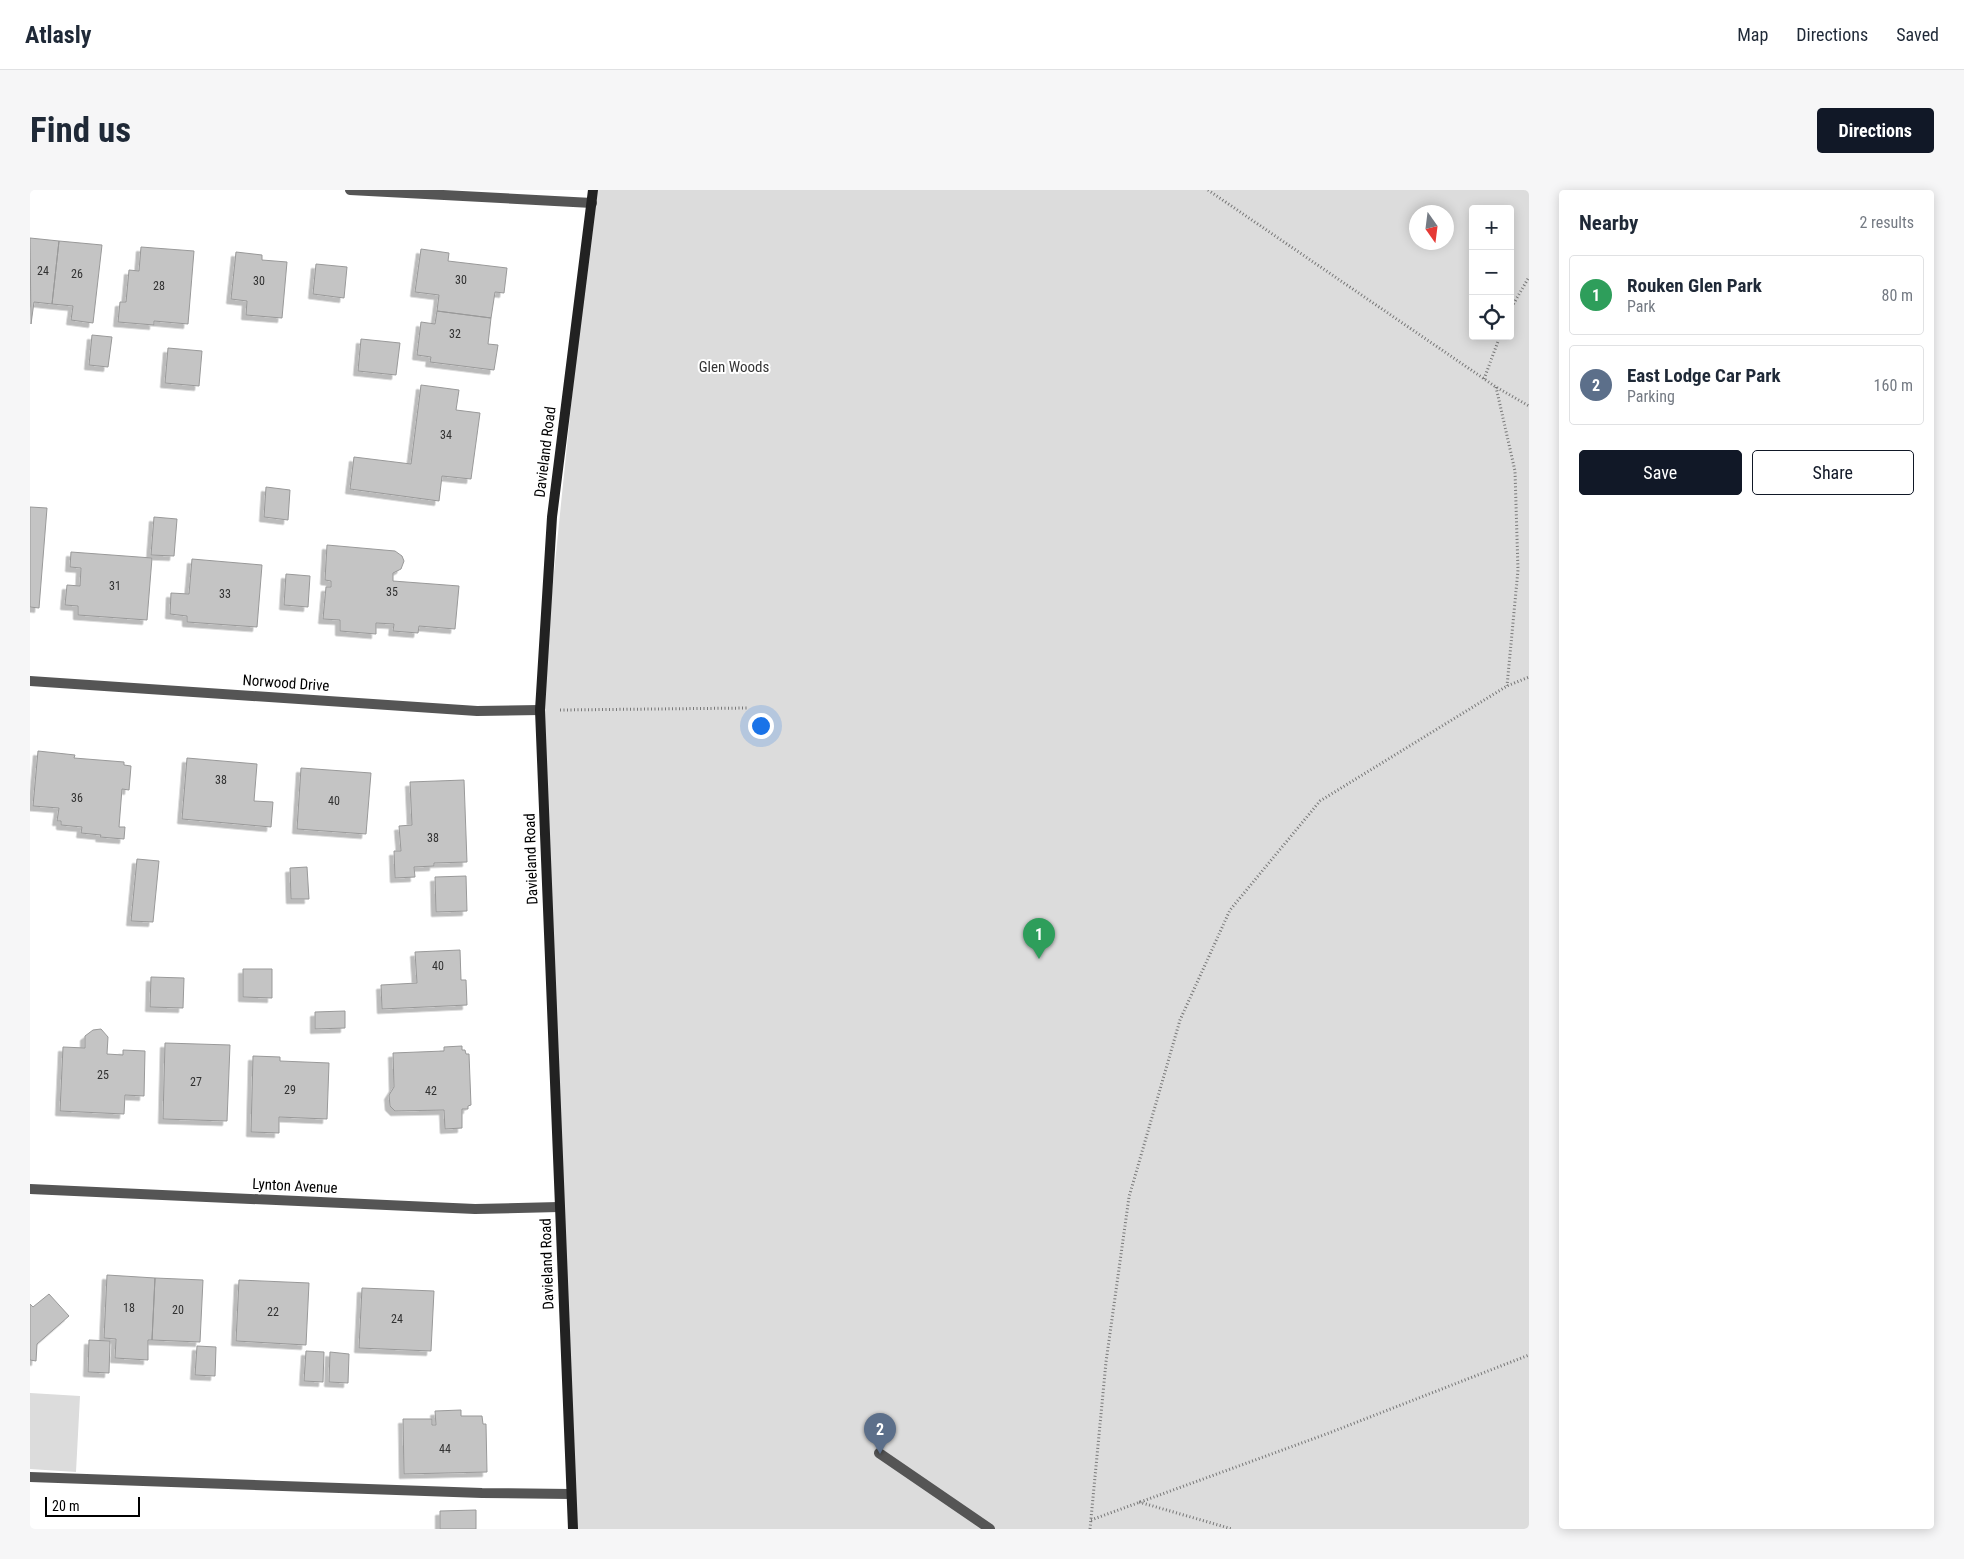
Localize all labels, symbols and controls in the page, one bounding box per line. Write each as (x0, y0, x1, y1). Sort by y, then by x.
text: Atlasly (25, 21, 91, 49)
text: Map (1737, 24, 1768, 45)
text: Directions (1796, 24, 1868, 45)
text: Saved (1896, 24, 1939, 45)
button: Directions (1817, 108, 1934, 153)
text: Find us (30, 110, 131, 151)
north arrow (1409, 205, 1454, 250)
map controls (1469, 205, 1514, 340)
button: + (1469, 205, 1514, 250)
text: Nearby (1579, 211, 1638, 235)
text: 2 results (1859, 213, 1914, 232)
button: − (1469, 250, 1514, 295)
house number: 24 (37, 264, 49, 278)
house number: 26 (71, 267, 83, 281)
house number: 30 (455, 273, 467, 287)
house number: 30 (253, 274, 265, 288)
text: Rouken Glen Park (1627, 274, 1762, 297)
house number: 28 (153, 279, 165, 293)
text: 1 (1592, 286, 1600, 305)
text: 80 m (1881, 286, 1913, 305)
button: locate (1469, 295, 1514, 340)
text: Park (1627, 297, 1656, 316)
house number: 32 (449, 327, 461, 341)
park label: Glen Woods (699, 358, 769, 376)
text: East Lodge Car Park (1627, 364, 1781, 387)
text: 2 (1592, 376, 1600, 395)
text: 160 m (1874, 376, 1913, 395)
text: Parking (1627, 387, 1675, 406)
street label: Davieland Road (530, 406, 560, 498)
house number: 34 (440, 428, 452, 442)
button: Save (1579, 450, 1742, 495)
button: Share (1752, 450, 1914, 495)
house number: 31 (109, 579, 121, 593)
house number: 35 (386, 585, 398, 599)
house number: 33 (219, 587, 231, 601)
street label: Norwood Drive (242, 671, 330, 695)
your location (748, 713, 774, 739)
house number: 38 (215, 773, 227, 787)
house number: 36 (71, 791, 83, 805)
house number: 40 (328, 794, 340, 808)
street label: Davieland Road (520, 813, 542, 905)
house number: 38 (427, 831, 439, 845)
pin: 1 (1023, 918, 1055, 959)
house number: 40 (432, 959, 444, 973)
house number: 25 (97, 1068, 109, 1082)
house number: 27 (190, 1075, 202, 1089)
house number: 29 (284, 1083, 296, 1097)
house number: 42 (425, 1084, 437, 1098)
street label: Lynton Avenue (252, 1175, 338, 1197)
street label: Davieland Road (536, 1218, 558, 1310)
house number: 18 (123, 1301, 135, 1315)
house number: 20 (172, 1303, 184, 1317)
house number: 22 (267, 1305, 279, 1319)
house number: 24 (391, 1312, 403, 1326)
pin: 2 (864, 1413, 896, 1454)
house number: 44 (439, 1442, 451, 1456)
scale bar (45, 1494, 140, 1517)
text: 20 m (52, 1498, 80, 1514)

